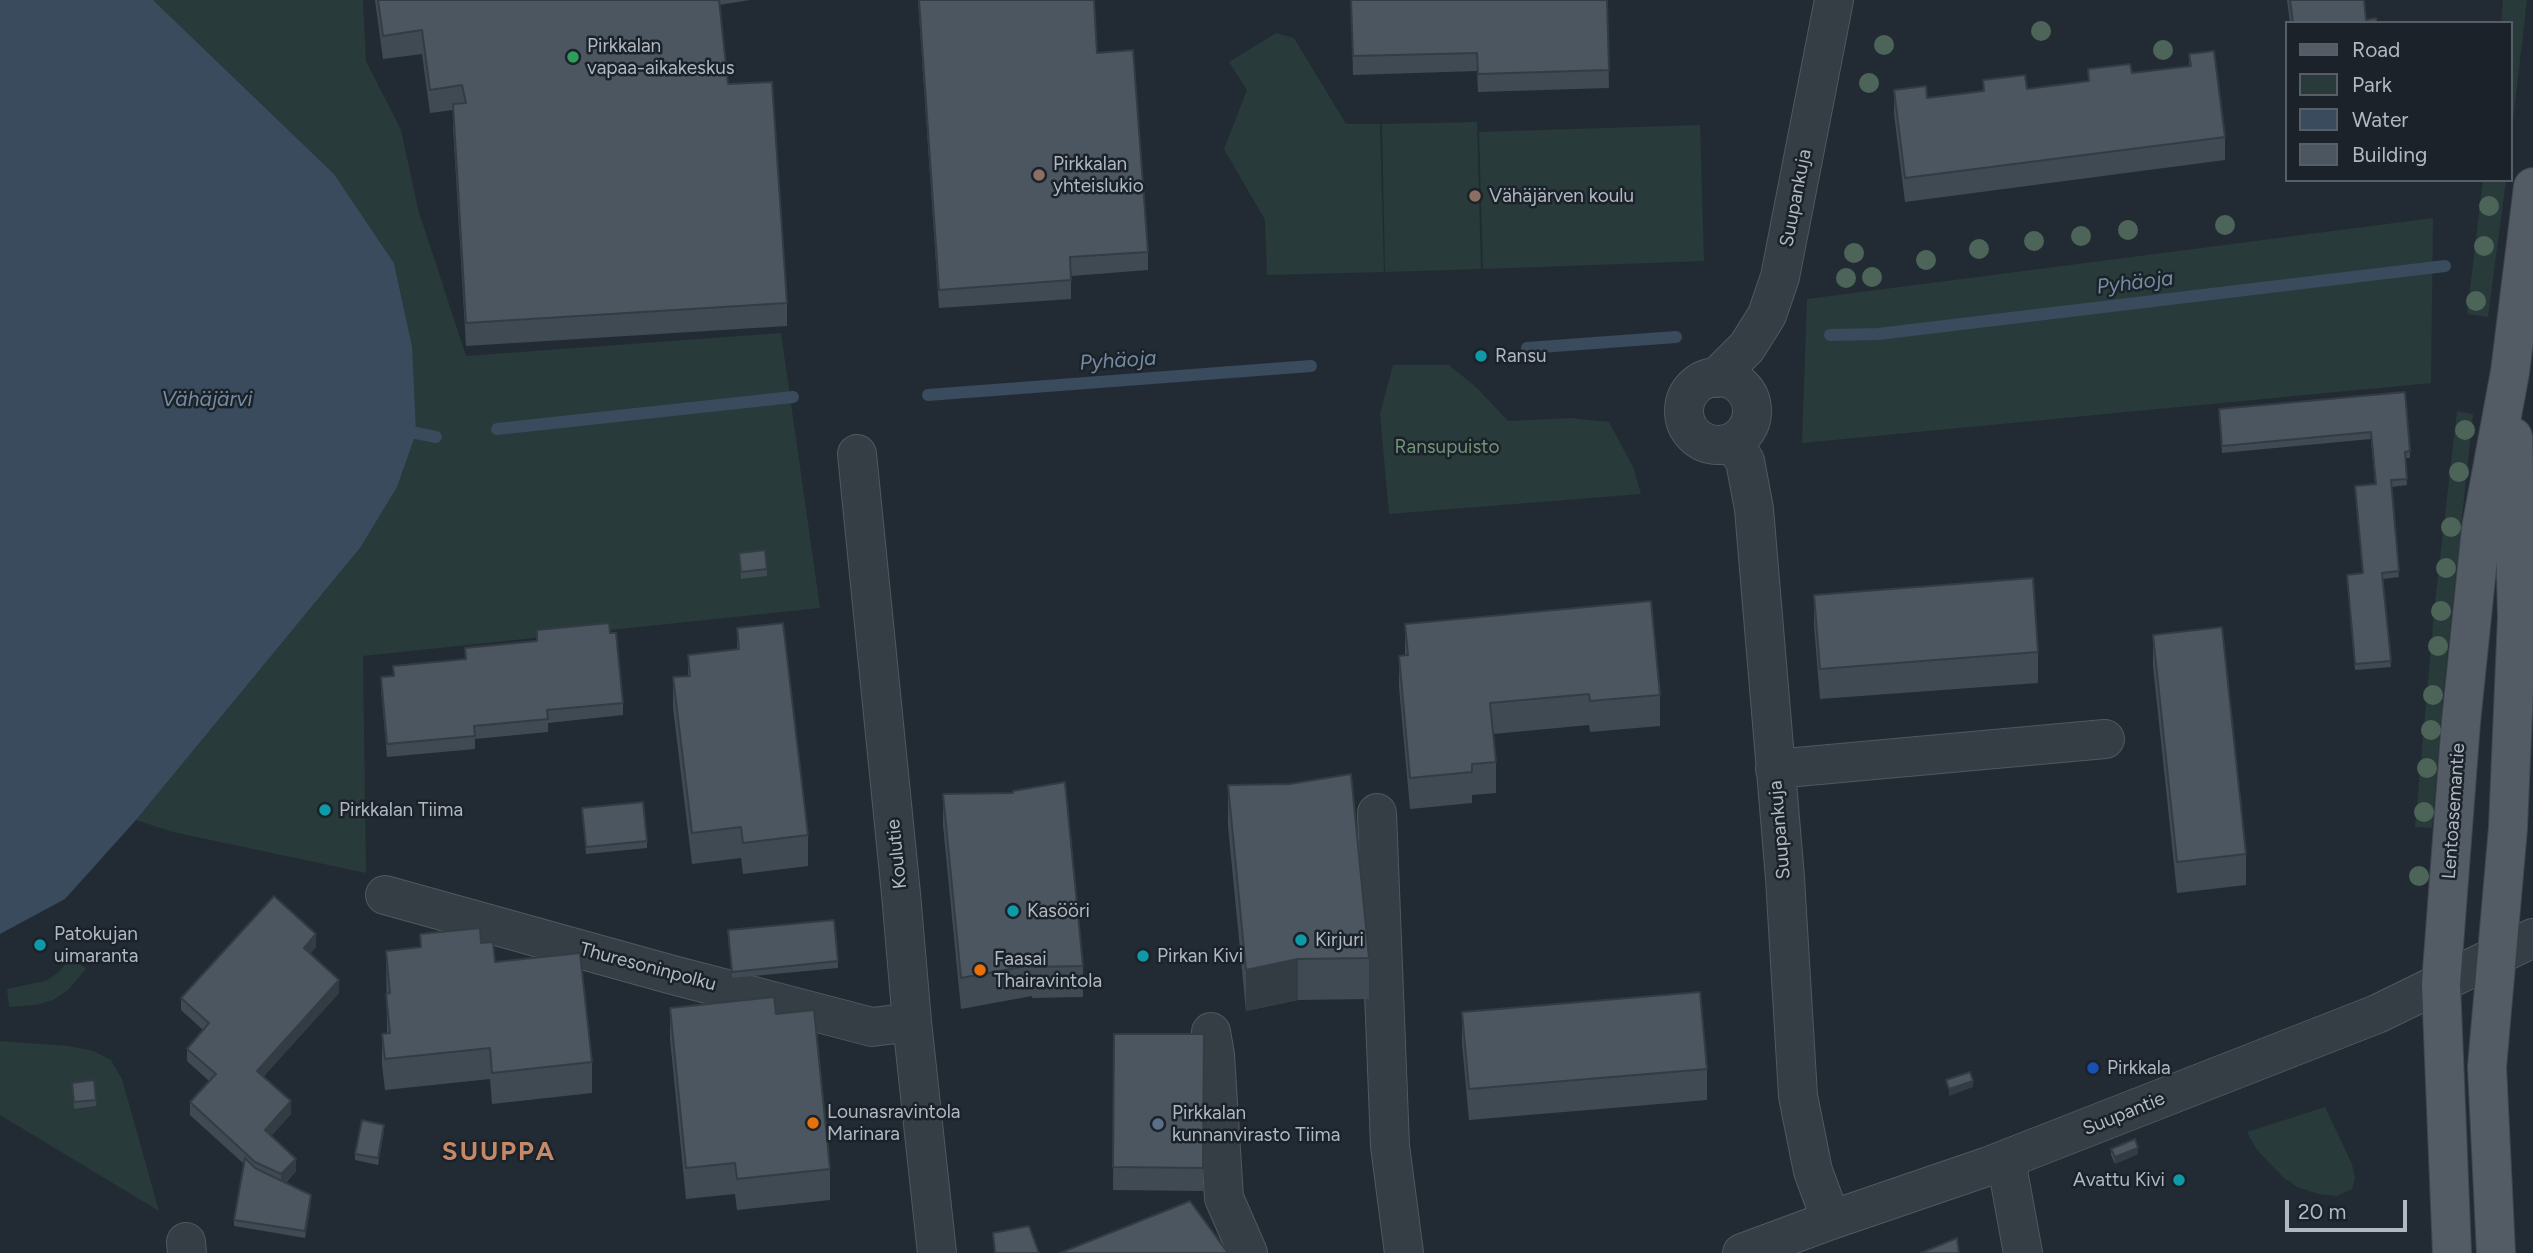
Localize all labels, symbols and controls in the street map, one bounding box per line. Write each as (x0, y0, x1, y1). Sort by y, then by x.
legend (2284, 21, 2512, 182)
place label: Pirkkalan vapaa-aikakeskus (587, 35, 735, 79)
text: Road (2352, 37, 2400, 62)
marker: Pirkkalan vapaa-aikakeskus (565, 49, 581, 65)
text: Park (2352, 72, 2392, 97)
text: Water (2352, 107, 2408, 132)
text: Building (2352, 142, 2427, 167)
street label: Suupankuja (1775, 147, 1817, 249)
place label: Pirkkalan yhteislukio (1053, 153, 1144, 197)
marker: Pirkkalan yhteislukio (1031, 167, 1047, 183)
place label: Vähäjärven koulu (1489, 185, 1634, 207)
marker: Vähäjärven koulu (1467, 188, 1483, 204)
water label: Pyhäoja (2095, 266, 2175, 300)
place label: Ransu (1495, 345, 1547, 367)
water label: Pyhäoja (1079, 346, 1157, 376)
marker: Ransu (1473, 348, 1489, 364)
water label: Vähäjärvi (162, 387, 252, 413)
park label: Ransupuisto (1395, 436, 1499, 458)
street label: Lentoasemantie (2438, 742, 2470, 880)
street label: Suupankuja (1764, 780, 1796, 880)
place label: Pirkkalan Tiima (339, 799, 463, 821)
marker: Pirkkalan Tiima (317, 802, 333, 818)
street label: Koulutie (882, 818, 912, 890)
place label: Kasööri (1027, 900, 1090, 922)
marker: Kasööri (1005, 903, 1021, 919)
place label: Patokujan uimaranta (54, 923, 138, 967)
place label: Kirjuri (1315, 929, 1364, 951)
marker: Kirjuri (1293, 932, 1309, 948)
marker: Patokujan uimaranta (32, 937, 48, 953)
street label: Thuresoninpolku (577, 938, 719, 996)
place label: Pirkan Kivi (1157, 945, 1243, 967)
place label: Faasai Thairavintola (994, 948, 1102, 992)
marker: Pirkan Kivi (1135, 948, 1151, 964)
marker: Faasai Thairavintola (972, 962, 988, 978)
place label: Pirkkala (2107, 1057, 2171, 1079)
marker: Pirkkala (2085, 1060, 2101, 1076)
street label: Suupantie (2080, 1087, 2168, 1141)
place label: Lounasravintola Marinara (827, 1101, 961, 1145)
place label: Pirkkalan kunnanvirasto Tiima (1172, 1102, 1340, 1146)
marker: Lounasravintola Marinara (805, 1115, 821, 1131)
marker: Pirkkalan kunnanvirasto Tiima (1150, 1116, 1166, 1132)
district label: SUUPPA (443, 1136, 555, 1168)
place label: Avattu Kivi (2073, 1169, 2165, 1191)
marker: Avattu Kivi (2171, 1172, 2187, 1188)
scale bar (2288, 1186, 2410, 1230)
text: 20 m (2298, 1199, 2346, 1224)

